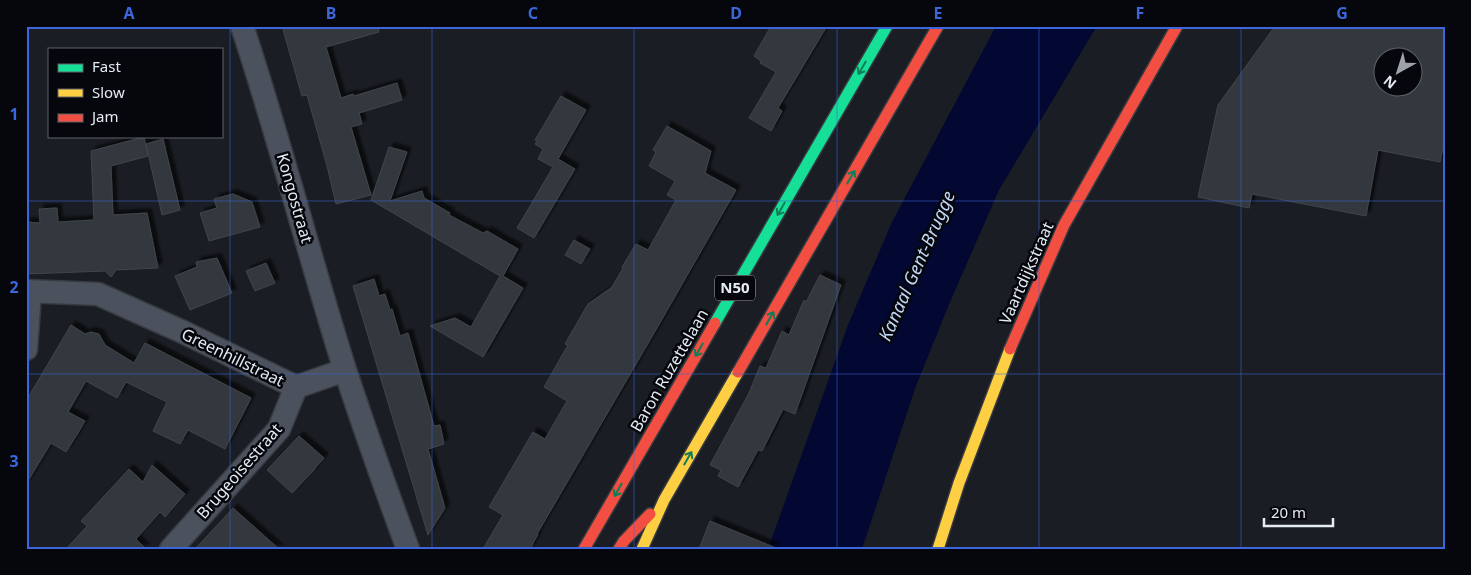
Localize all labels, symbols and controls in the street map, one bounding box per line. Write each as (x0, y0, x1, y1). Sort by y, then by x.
text: A (123, 2, 135, 24)
text: B (326, 2, 336, 24)
text: C (528, 2, 538, 24)
text: D (730, 2, 742, 24)
text: E (934, 2, 943, 24)
text: F (1136, 2, 1144, 24)
text: G (1336, 2, 1348, 24)
legend (48, 48, 222, 138)
north arrow (1374, 48, 1424, 98)
text: Fast (92, 56, 121, 76)
one-way arrow (857, 61, 867, 75)
text: N (1379, 72, 1400, 93)
text: Slow (92, 82, 125, 102)
text: 1 (9, 103, 19, 125)
text: Jam (90, 106, 119, 126)
street label: Kongostraat (272, 151, 318, 246)
one-way arrow (847, 170, 856, 185)
water label: Kanaal Gent-Brugge (872, 187, 960, 344)
one-way arrow (776, 201, 785, 216)
street label: Vaartdijkstraat (994, 218, 1058, 328)
text: 2 (9, 276, 19, 298)
road number: N50 (715, 276, 755, 300)
street label: Baron Ruzettelaan (625, 305, 713, 435)
one-way arrow (765, 311, 775, 325)
street label: Greenhillstraat (178, 323, 288, 391)
one-way arrow (694, 342, 704, 356)
street label: Brugeoisestraat (191, 418, 287, 523)
text: 3 (9, 450, 19, 472)
one-way arrow (683, 451, 693, 466)
one-way arrow (613, 483, 623, 498)
scale bar (1264, 495, 1332, 527)
text: 20 m (1271, 502, 1306, 522)

